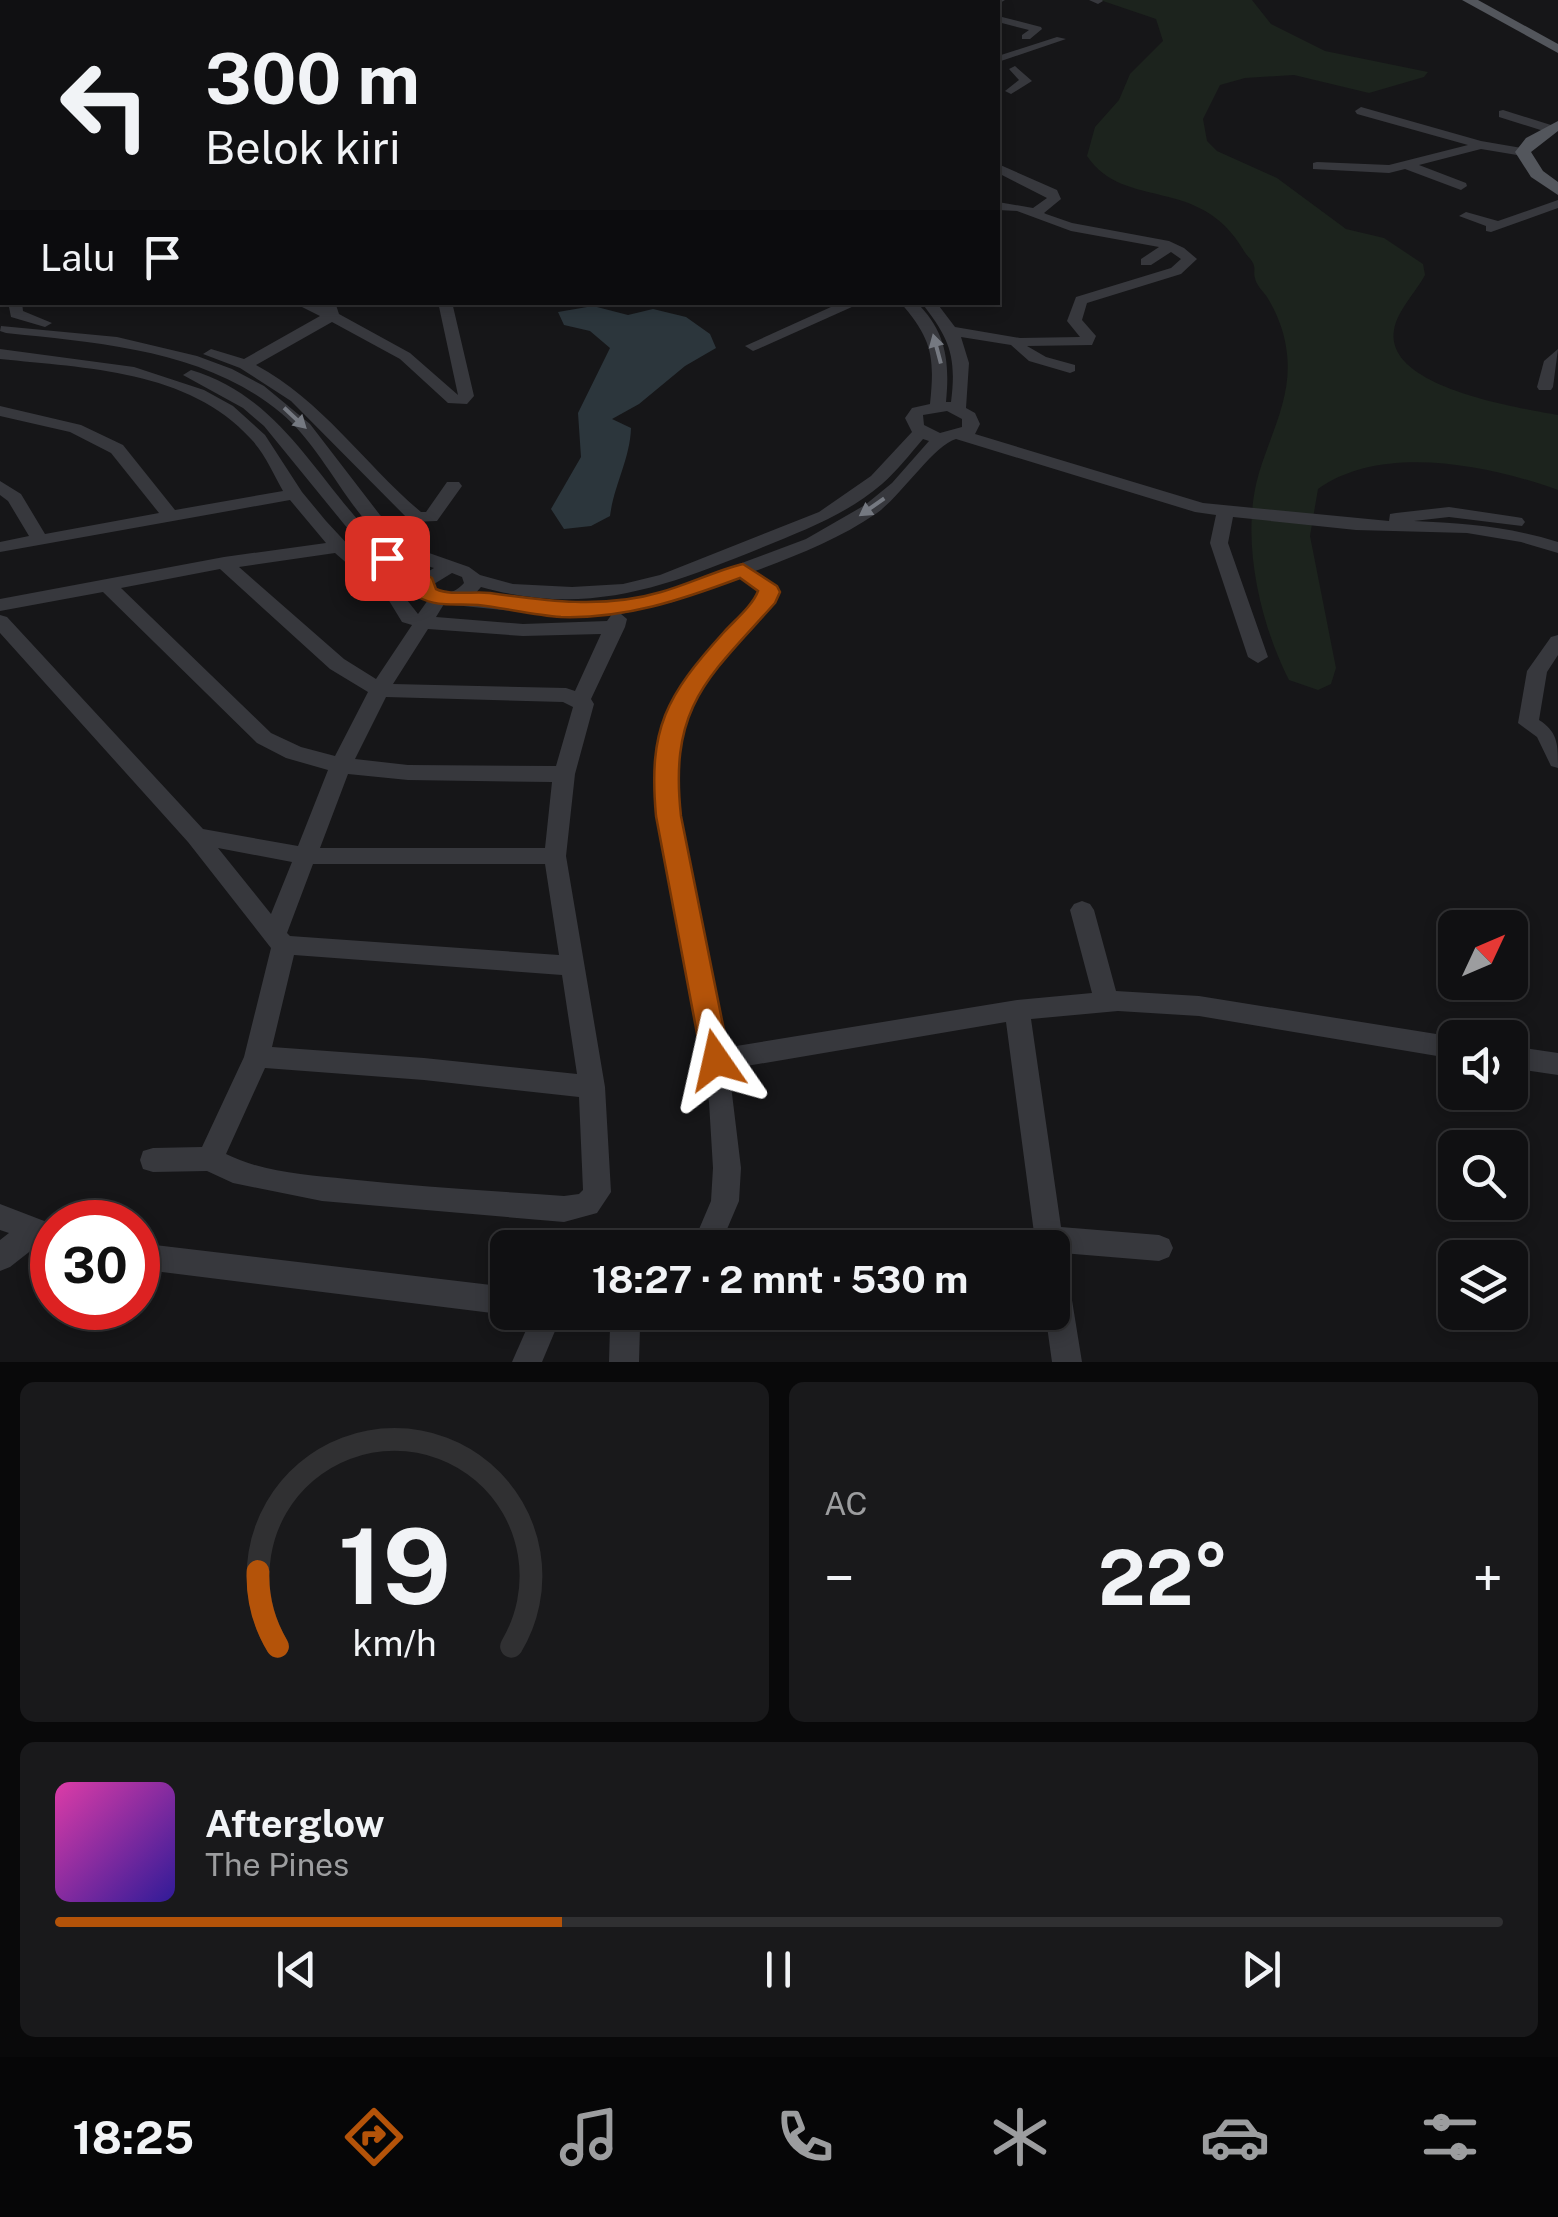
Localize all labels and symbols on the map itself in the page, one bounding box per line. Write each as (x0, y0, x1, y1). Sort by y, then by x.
one-way arrow (929, 334, 945, 365)
one-way arrow (283, 406, 307, 429)
one-way arrow (859, 497, 886, 516)
pin (345, 516, 430, 601)
north arrow (1438, 910, 1528, 1000)
position arrow (664, 1008, 768, 1112)
speed limit sign: 30 (30, 1200, 160, 1330)

